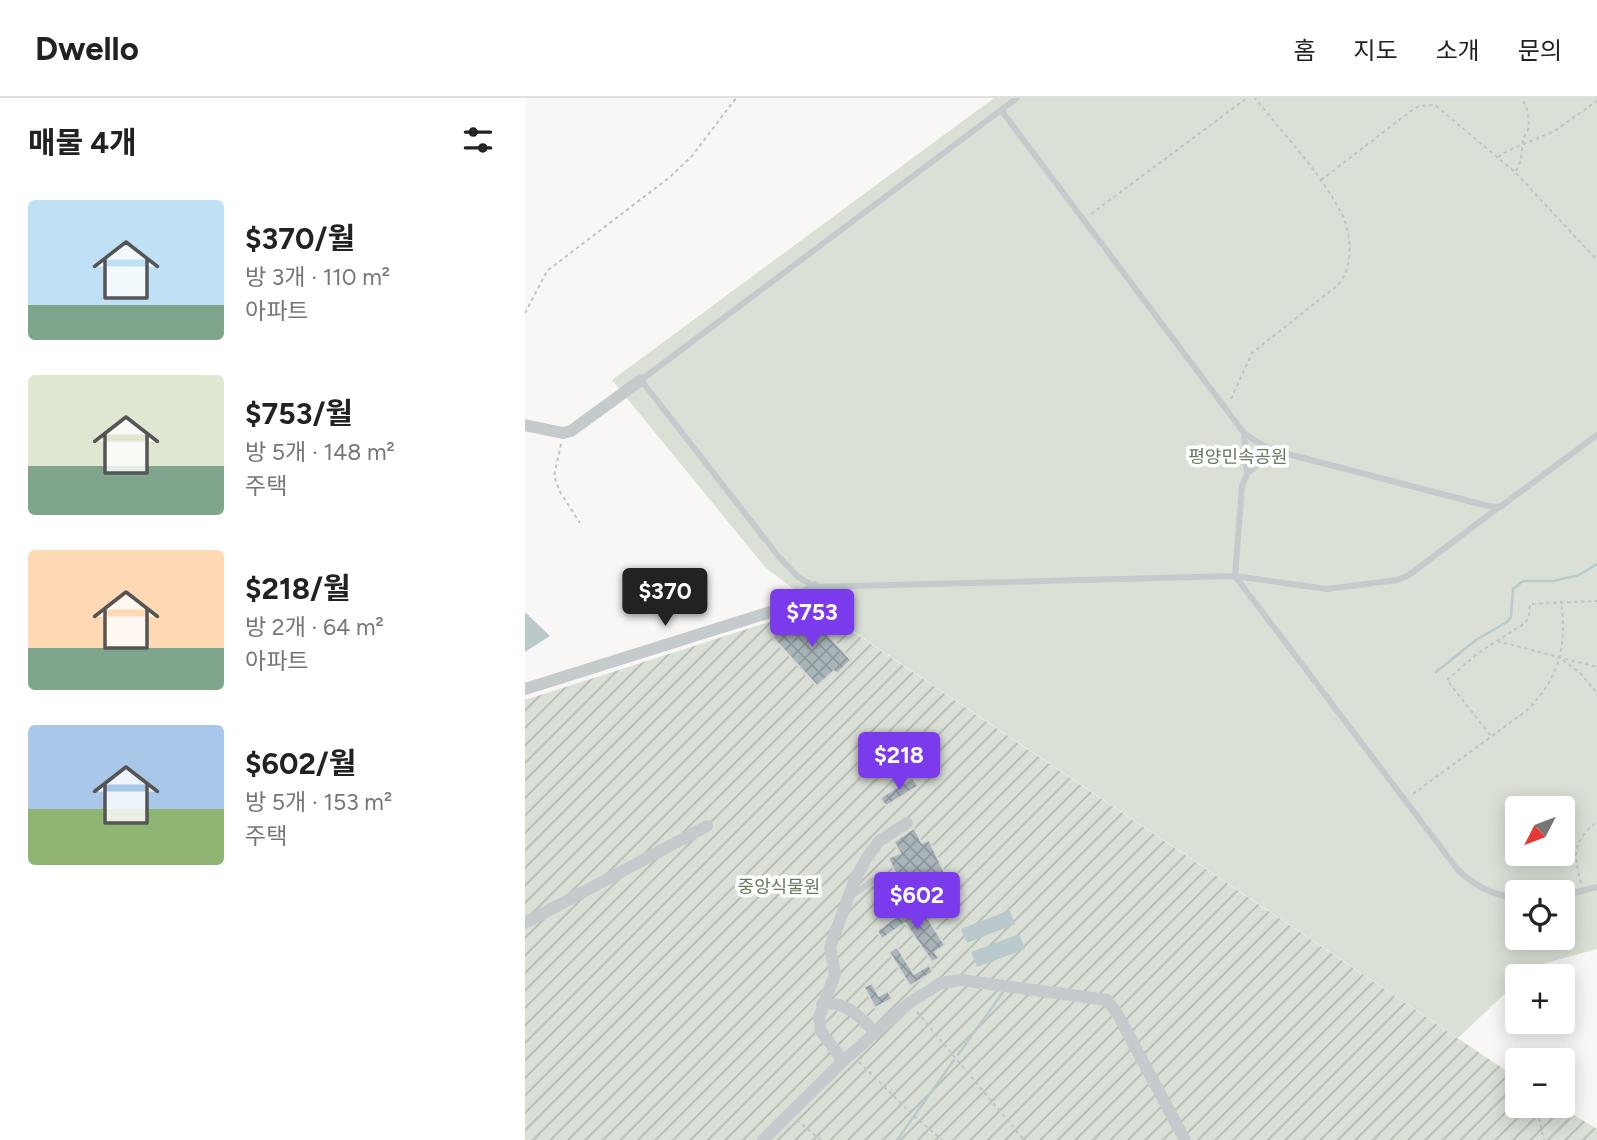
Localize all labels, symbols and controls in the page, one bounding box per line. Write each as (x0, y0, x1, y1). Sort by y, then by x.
text: Dwello (35, 29, 139, 68)
text: 홈 (1293, 36, 1315, 65)
text: 지도 (1353, 36, 1398, 65)
text: 소개 (1436, 36, 1480, 65)
text: 문의 (1518, 36, 1562, 65)
icon: filters (459, 121, 497, 159)
text: 매물 4개 (28, 124, 137, 161)
text: $370/월 (245, 220, 355, 257)
icon: home (84, 228, 168, 312)
text: 방 3개 · 110 m² (245, 263, 390, 291)
text: 아파트 (245, 297, 308, 325)
text: $753/월 (245, 395, 353, 432)
icon: home (84, 403, 168, 487)
text: 방 5개 · 148 m² (245, 438, 395, 466)
park label: 평양민속공원 (1188, 446, 1288, 468)
text: 주택 (245, 472, 287, 500)
pin: $370 (624, 568, 706, 628)
text: $218/월 (245, 570, 351, 607)
text: $370 (638, 577, 692, 605)
icon: home (84, 578, 168, 662)
pin: $753 (771, 589, 853, 649)
text: $753 (786, 598, 838, 626)
text: 방 2개 · 64 m² (245, 613, 384, 641)
text: 아파트 (245, 647, 308, 675)
pin: $218 (858, 732, 940, 792)
text: $218 (874, 741, 924, 769)
text: $602/월 (245, 745, 356, 782)
icon: home (84, 753, 168, 837)
text: 방 5개 · 153 m² (245, 788, 392, 816)
north arrow (1505, 796, 1575, 866)
map controls (1505, 796, 1575, 1118)
text: 주택 (245, 822, 287, 850)
pin: $602 (876, 872, 958, 932)
park label: 중앙식물원 (738, 876, 820, 898)
button: locate (1505, 880, 1575, 950)
text: $602 (890, 881, 944, 909)
button: + (1505, 964, 1575, 1034)
button: − (1505, 1048, 1575, 1118)

